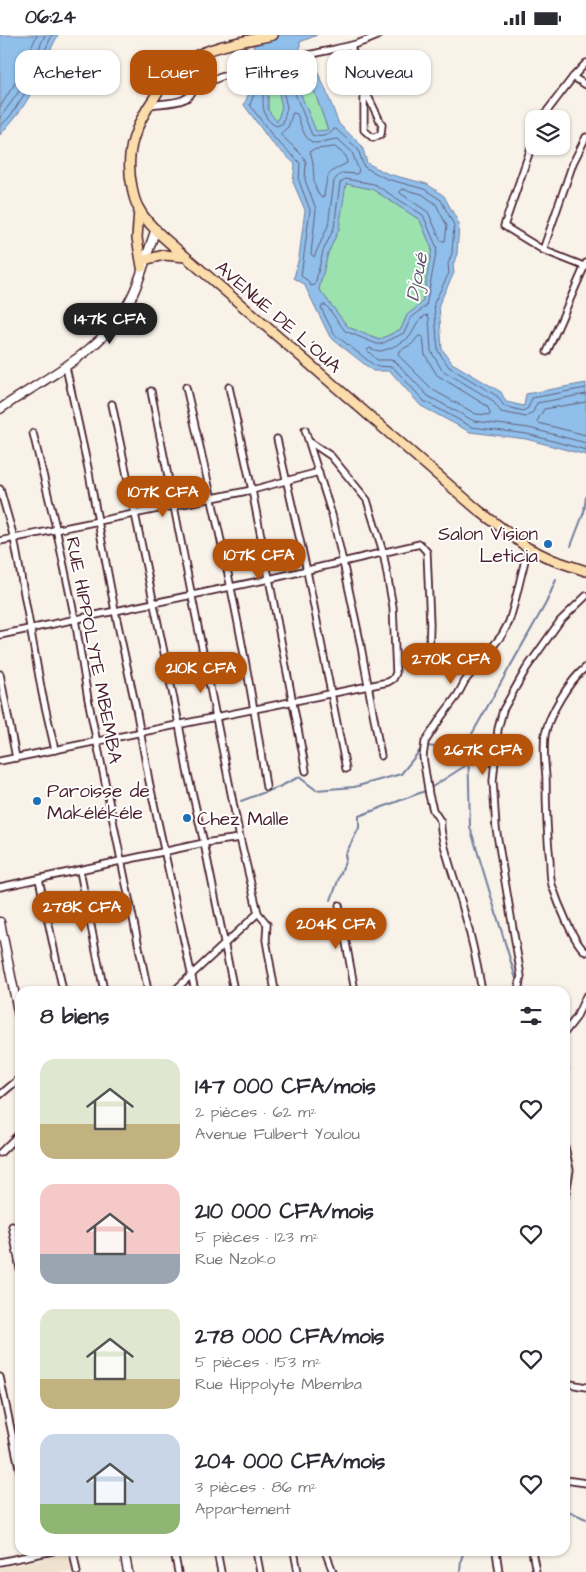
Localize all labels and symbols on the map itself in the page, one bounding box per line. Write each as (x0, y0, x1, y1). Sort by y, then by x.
water label: Djoué (399, 249, 436, 304)
street label: AVENUE DE L'OUA (209, 255, 347, 380)
pin: 147K CFA (58, 303, 162, 345)
pin: 107K CFA (111, 475, 215, 518)
place label: Salon Vision Leticia (438, 521, 538, 570)
street label: RUE HIPPOLYTE MBEMBA (58, 535, 129, 766)
marker: Salon Vision Leticia (542, 538, 554, 550)
pin: 107K CFA (207, 539, 311, 581)
pin: 270K CFA (399, 643, 503, 685)
pin: 210K CFA (149, 651, 253, 694)
pin: 267K CFA (431, 733, 535, 776)
place label: Paroisse de Makélékéle (47, 778, 150, 827)
marker: Paroisse de Makélékéle (31, 795, 43, 807)
place label: Chez Malle (197, 806, 289, 833)
marker: Chez Malle (181, 812, 193, 824)
pin: 278K CFA (30, 891, 134, 933)
pin: 204K CFA (284, 907, 388, 950)

